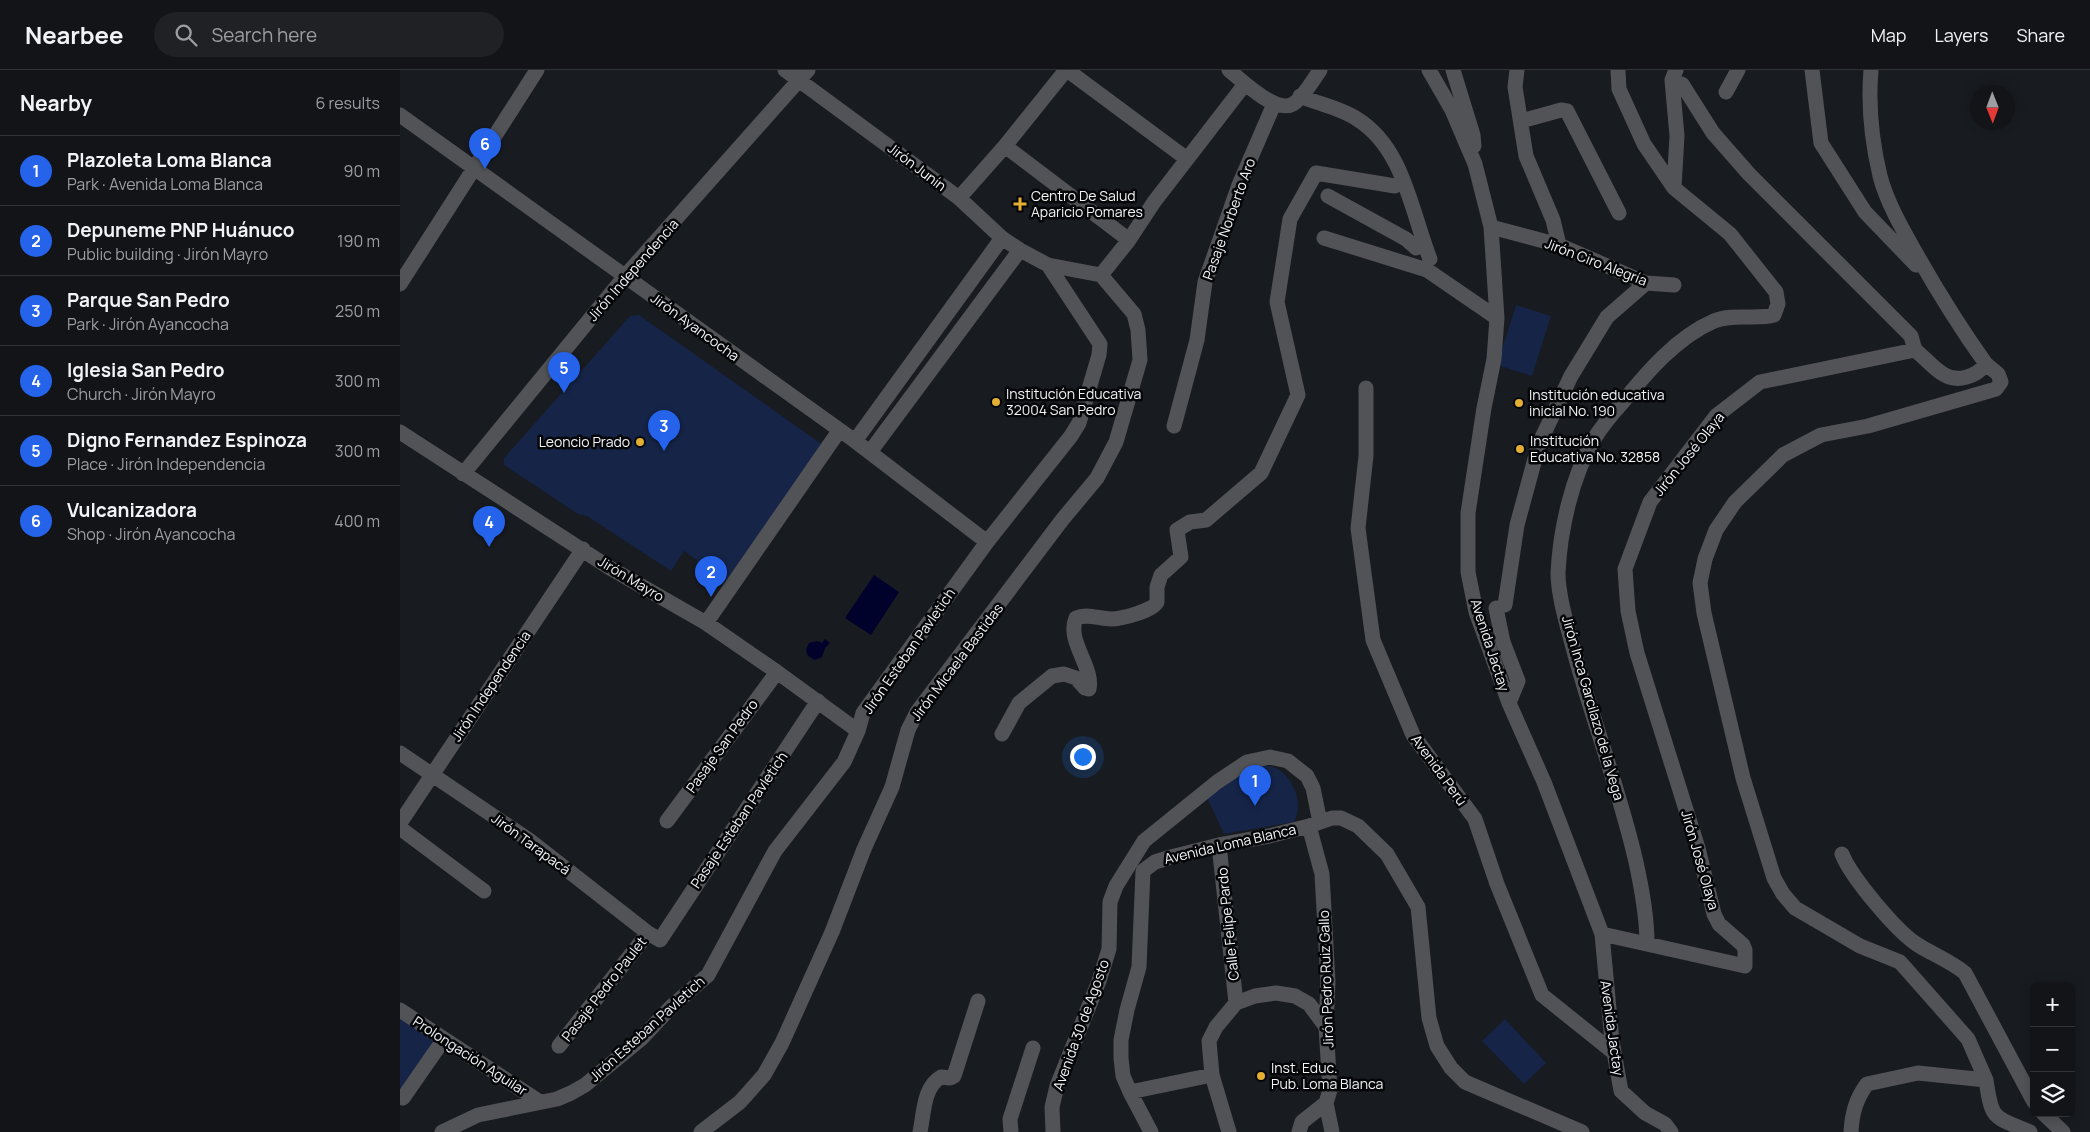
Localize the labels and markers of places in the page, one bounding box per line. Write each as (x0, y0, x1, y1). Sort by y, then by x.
pin: 6 (469, 128, 501, 169)
place label: Centro De Salud Aparicio Pomares (1031, 186, 1143, 221)
marker: Centro De Salud Aparicio Pomares (1013, 197, 1027, 211)
pin: 5 (548, 352, 580, 393)
place label: Institución Educativa 32004 San Pedro (1006, 384, 1141, 419)
place label: Institución educativa inicial No. 190 (1529, 385, 1665, 420)
marker: Institución Educativa 32004 San Pedro (990, 396, 1002, 408)
marker: Institución educativa inicial No. 190 (1513, 397, 1525, 409)
pin: 3 (648, 410, 680, 451)
place label: Institución Educativa No. 32858 (1530, 431, 1660, 466)
place label: Leoncio Prado (539, 432, 630, 451)
marker: Leoncio Prado (634, 436, 646, 448)
marker: Institución Educativa No. 32858 (1514, 443, 1526, 455)
pin: 4 (473, 506, 505, 547)
pin: 2 (695, 556, 727, 597)
pin: 1 (1239, 765, 1271, 806)
place label: Inst. Educ. Pub. Loma Blanca (1271, 1058, 1383, 1093)
marker: Inst. Educ. Pub. Loma Blanca (1255, 1070, 1267, 1082)

